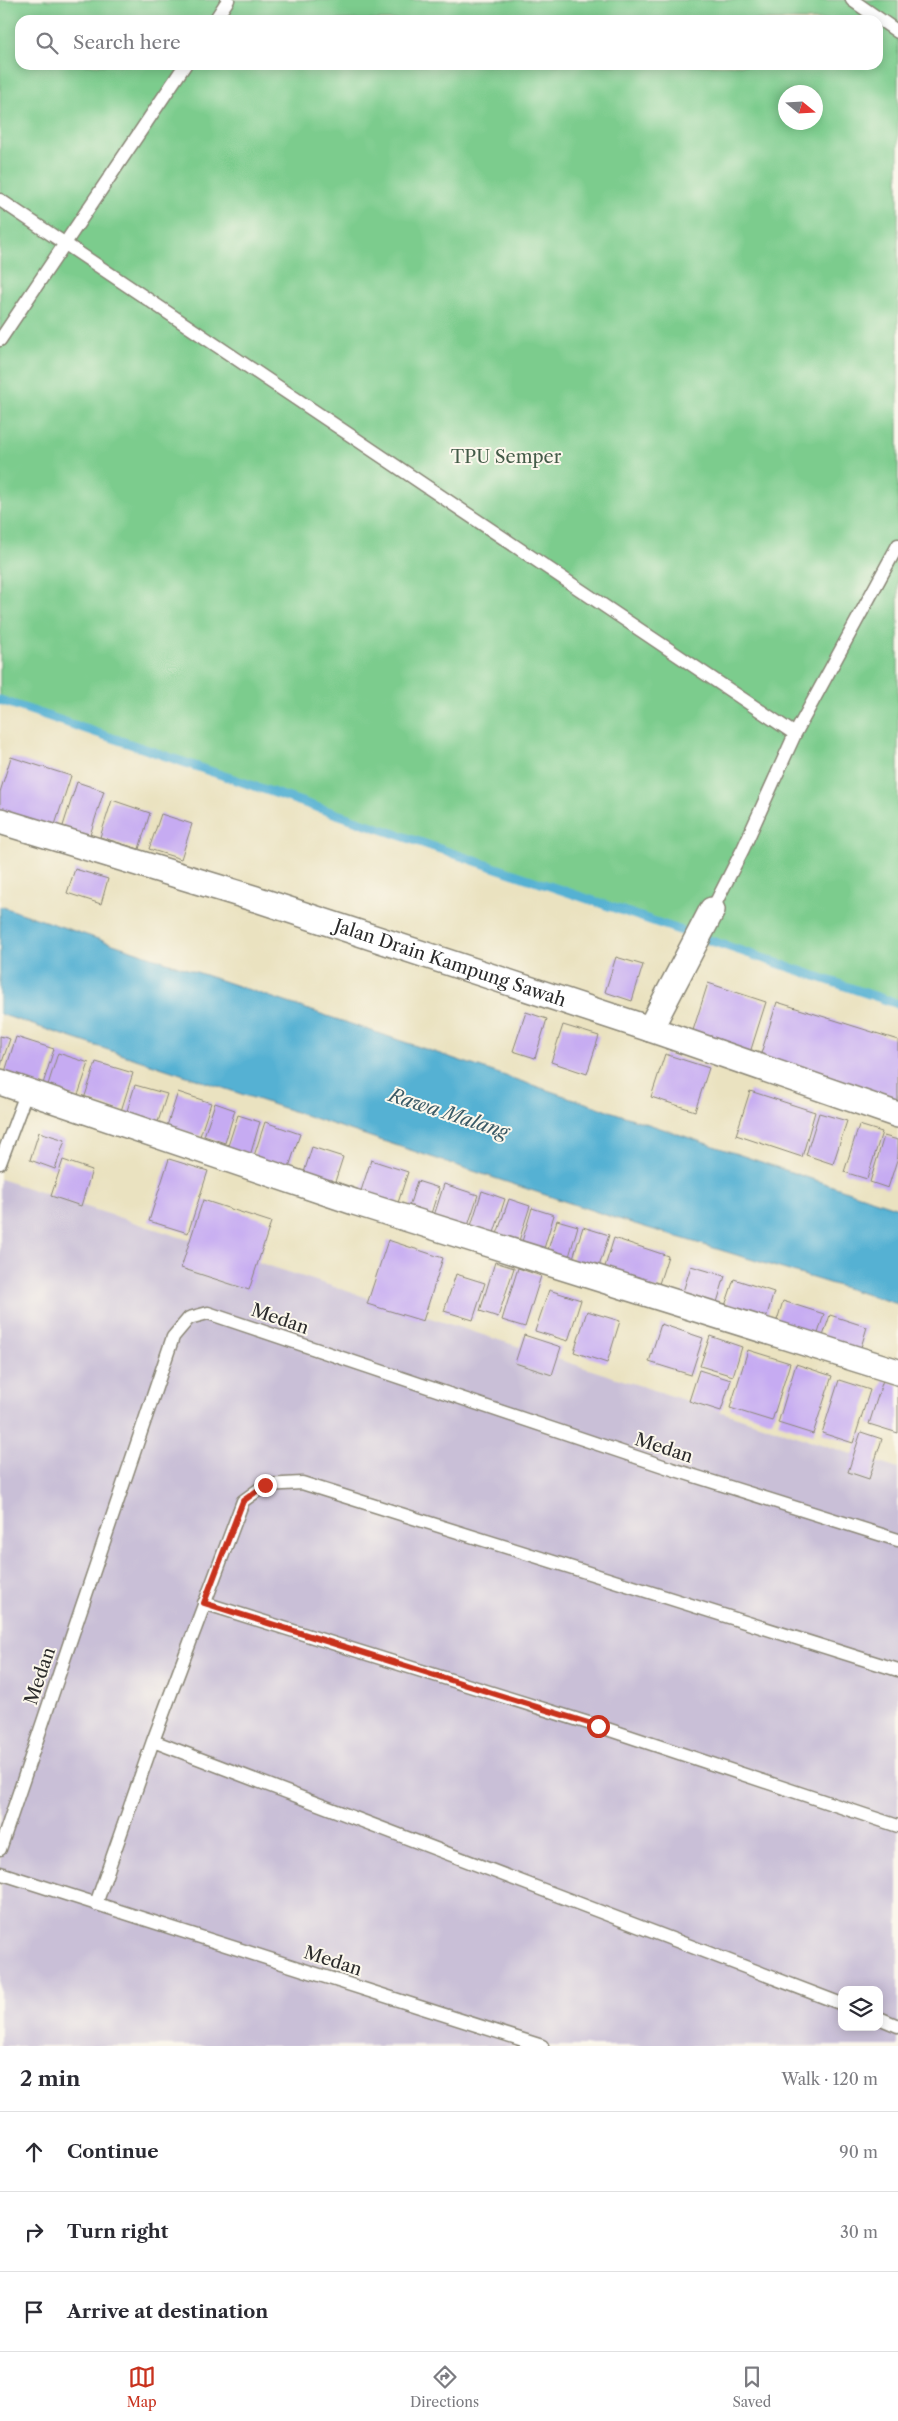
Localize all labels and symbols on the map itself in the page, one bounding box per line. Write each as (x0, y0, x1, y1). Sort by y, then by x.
north arrow (778, 85, 823, 130)
park label: TPU Semper (451, 446, 562, 468)
street label: Jalan Drain Kampung Sawah (329, 914, 569, 1012)
water label: Rawa Malang (384, 1083, 514, 1144)
street label: Medan (248, 1299, 312, 1339)
street label: Medan (632, 1428, 696, 1468)
route end (254, 1474, 277, 1497)
street label: Medan (20, 1644, 60, 1708)
route start (587, 1715, 610, 1738)
street label: Medan (301, 1941, 365, 1981)

